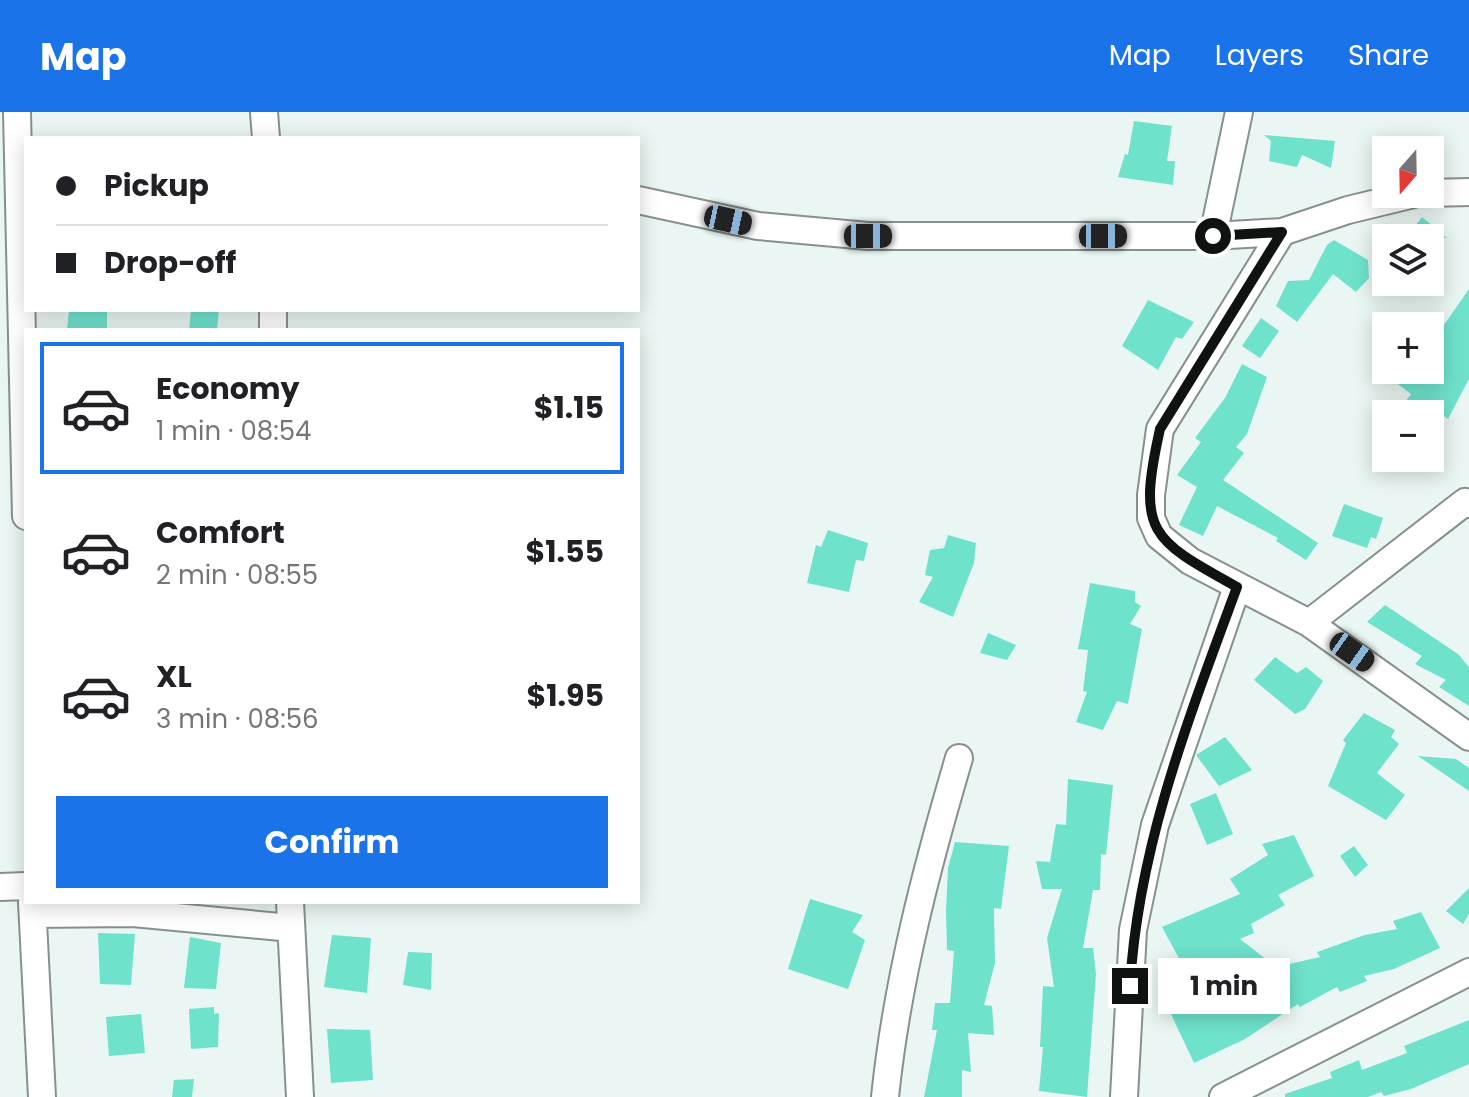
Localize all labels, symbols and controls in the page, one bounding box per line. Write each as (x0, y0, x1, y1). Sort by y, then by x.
text: Map (40, 30, 127, 83)
text: Map (1109, 36, 1171, 75)
text: Layers (1215, 36, 1304, 75)
text: Share (1348, 36, 1429, 75)
north arrow (1372, 136, 1444, 208)
map controls (1372, 136, 1444, 472)
text: Pickup (104, 164, 209, 207)
car (702, 203, 754, 237)
route start (1195, 218, 1231, 254)
car (844, 224, 892, 248)
car (1079, 224, 1127, 248)
button: layers (1372, 224, 1444, 296)
text: Drop-off (104, 241, 236, 284)
button: + (1372, 312, 1444, 384)
text: Economy (156, 367, 300, 410)
icon: car (60, 372, 132, 444)
text: $1.15 (534, 386, 604, 429)
button: − (1372, 400, 1444, 472)
text: 1 min · 08:54 (156, 413, 311, 449)
text: Comfort (156, 511, 285, 554)
icon: car (60, 516, 132, 588)
text: $1.55 (526, 530, 604, 573)
text: 2 min · 08:55 (156, 557, 318, 593)
car (1325, 628, 1379, 676)
text: XL (156, 655, 192, 698)
icon: car (60, 660, 132, 732)
text: $1.95 (527, 674, 604, 717)
text: 3 min · 08:56 (156, 701, 319, 737)
button: Confirm (56, 796, 608, 888)
callout: 1 min (1158, 958, 1290, 1014)
route end (1112, 968, 1148, 1004)
text: 1 min (1190, 968, 1258, 1004)

